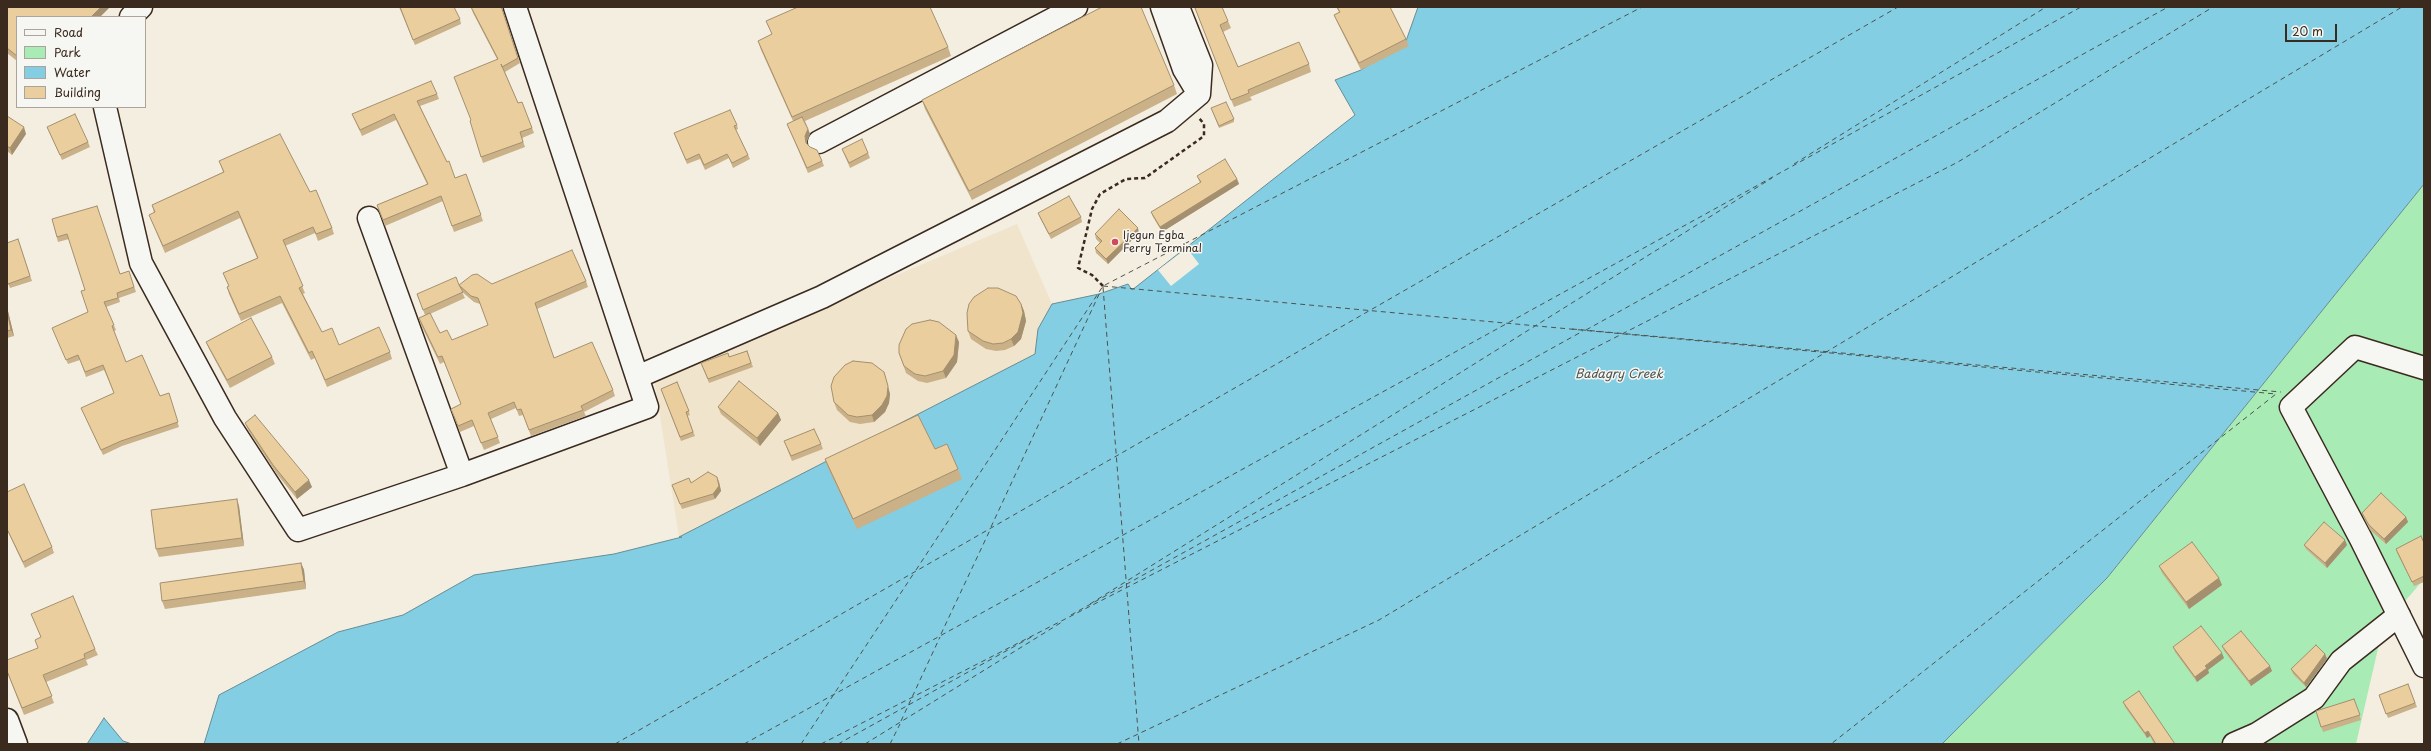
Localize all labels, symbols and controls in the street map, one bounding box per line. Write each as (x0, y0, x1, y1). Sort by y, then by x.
legend (16, 16, 146, 108)
scale bar (2287, 16, 2339, 42)
text: 20 m (2292, 22, 2323, 40)
text: Road (54, 23, 83, 41)
text: Park (54, 43, 81, 61)
text: Water (54, 63, 90, 81)
text: Building (54, 83, 101, 101)
place label: Ijegun Egba Ferry Terminal (1123, 229, 1202, 255)
marker: Ijegun Egba Ferry Terminal (1110, 237, 1120, 247)
water label: Badagry Creek (1575, 368, 1663, 382)

